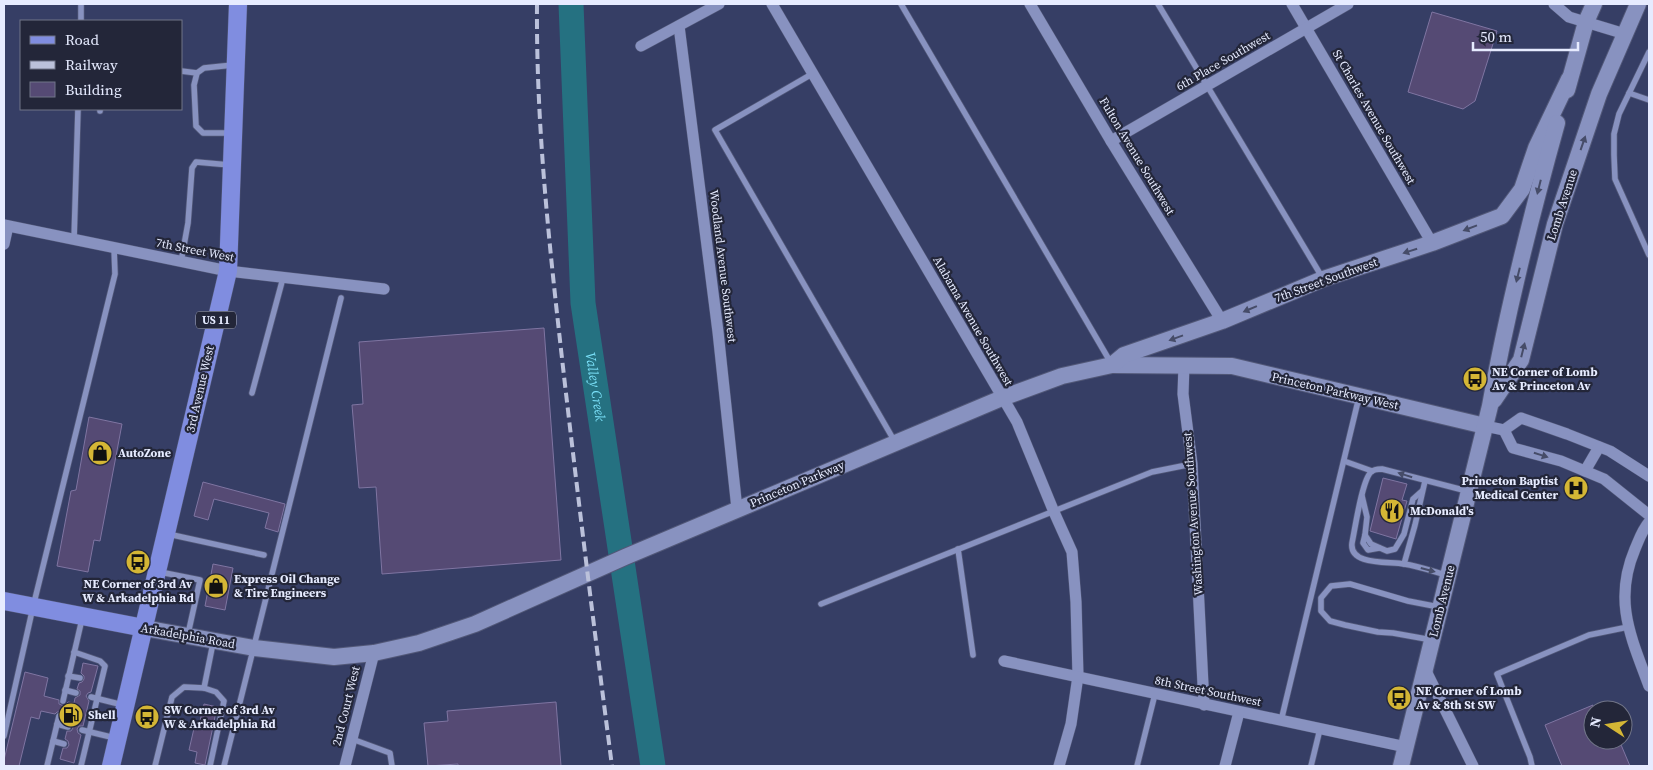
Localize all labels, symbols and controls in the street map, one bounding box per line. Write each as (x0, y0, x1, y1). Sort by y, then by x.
legend (20, 20, 182, 110)
scale bar (1473, 20, 1578, 52)
text: 50 m (1480, 26, 1512, 47)
street label: 6th Place Southwest (1173, 28, 1273, 94)
text: Road (65, 29, 99, 50)
street label: St Charles Avenue Southwest (1329, 47, 1419, 187)
text: Railway (65, 54, 118, 75)
text: Building (65, 79, 122, 100)
street label: Fulton Avenue Southwest (1095, 94, 1179, 218)
one-way arrow (1579, 135, 1587, 150)
street label: Lomb Avenue (1543, 167, 1581, 243)
one-way arrow (1535, 179, 1543, 194)
street label: Woodland Avenue Southwest (706, 189, 740, 343)
one-way arrow (1463, 225, 1477, 233)
street label: 7th Street West (155, 235, 236, 265)
one-way arrow (1402, 247, 1417, 255)
street label: Alabama Avenue Southwest (929, 253, 1017, 389)
street label: 7th Street Southwest (1272, 254, 1380, 306)
one-way arrow (1514, 267, 1522, 282)
one-way arrow (1243, 306, 1257, 314)
road number: US 11 (196, 312, 236, 328)
one-way arrow (1168, 334, 1183, 342)
one-way arrow (1519, 342, 1527, 357)
street label: 3rd Avenue West (182, 344, 218, 434)
water label: Valley Creek (581, 351, 611, 423)
place label: NE Corner of Lomb Av & Princeton Av (1492, 364, 1598, 394)
bus stop icon: NE Corner of Lomb Av & Princeton Av (1462, 366, 1488, 392)
street label: Princeton Parkway West (1270, 369, 1400, 413)
street label: Washington Avenue Southwest (1179, 432, 1207, 596)
shop icon: AutoZone (87, 440, 113, 466)
place label: AutoZone (118, 445, 171, 461)
one-way arrow (1534, 452, 1549, 459)
street label: Princeton Parkway (747, 457, 847, 511)
one-way arrow (1397, 471, 1412, 479)
place label: Princeton Baptist Medical Center (1462, 473, 1559, 503)
hospital icon: Princeton Baptist Medical Center (1563, 475, 1589, 501)
restaurant icon: McDonald's (1379, 498, 1405, 524)
place label: McDonald's (1410, 503, 1474, 519)
bus stop icon: NE Corner of 3rd Av W & Arkadelphia Rd (125, 549, 151, 575)
street label: Lomb Avenue (1425, 563, 1459, 639)
one-way arrow (1420, 566, 1435, 574)
place label: Express Oil Change & Tire Engineers (234, 571, 340, 601)
shop icon: Express Oil Change & Tire Engineers (203, 573, 229, 599)
place label: NE Corner of 3rd Av W & Arkadelphia Rd (82, 576, 194, 606)
street label: Arkadelphia Road (140, 620, 237, 652)
street label: 2nd Court West (328, 664, 364, 747)
street label: 8th Street Southwest (1153, 672, 1263, 710)
place label: NE Corner of Lomb Av & 8th St SW (1416, 683, 1522, 713)
bus stop icon: NE Corner of Lomb Av & 8th St SW (1386, 685, 1412, 711)
north arrow (1583, 700, 1633, 750)
fuel station icon: Shell (58, 702, 84, 728)
place label: SW Corner of 3rd Av W & Arkadelphia Rd (164, 702, 276, 732)
bus stop icon: SW Corner of 3rd Av W & Arkadelphia Rd (134, 704, 160, 730)
place label: Shell (88, 707, 116, 723)
text: N (1584, 715, 1606, 729)

